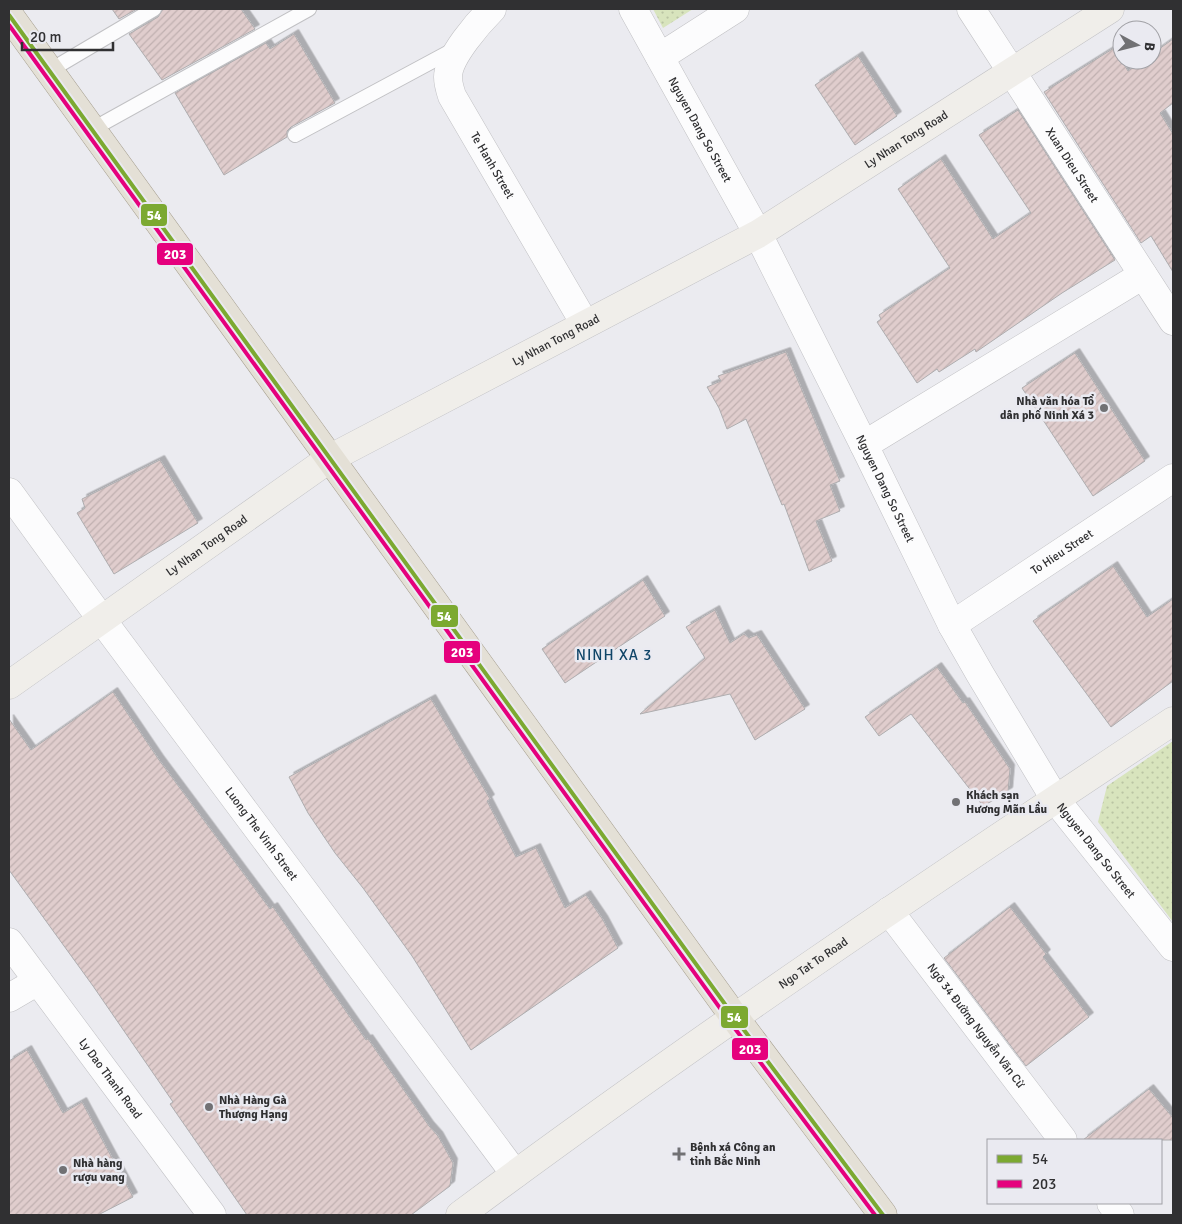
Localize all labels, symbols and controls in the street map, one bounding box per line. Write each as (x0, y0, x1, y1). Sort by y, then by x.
scale bar (22, 20, 114, 52)
north arrow (1112, 20, 1162, 70)
text: 20 m (30, 28, 61, 46)
text: B (1140, 41, 1158, 52)
street label: Nguyen Dang So Street (664, 75, 735, 185)
street label: Ly Nhan Tong Road (862, 107, 951, 172)
street label: Xuan Dieu Street (1042, 125, 1101, 206)
street label: Te Hanh Street (467, 129, 517, 202)
line badge: 54 (140, 203, 168, 227)
text: 54 (146, 207, 162, 224)
line badge: 203 (156, 242, 194, 266)
text: 203 (164, 246, 186, 263)
street label: Ly Nhan Tong Road (510, 311, 602, 369)
place label: Nhà văn hóa Tổ dân phố Ninh Xá 3 (1000, 394, 1095, 423)
marker: Nhà văn hóa Tổ dân phố Ninh Xá 3 (1098, 402, 1110, 414)
street label: Nguyen Dang So Street (852, 432, 917, 545)
street label: Ly Nhan Tong Road (163, 512, 251, 580)
street label: To Hieu Street (1028, 526, 1096, 578)
line badge: 54 (430, 604, 459, 628)
text: 54 (436, 608, 452, 625)
line badge: 203 (443, 640, 481, 664)
text: 203 (451, 644, 473, 661)
district label: NINH XA 3 (576, 646, 652, 664)
street label: Luong The Vinh Street (221, 785, 301, 884)
place label: Khách sạn Hương Mãn Lầu (966, 788, 1048, 817)
marker: Khách sạn Hương Mãn Lầu (950, 796, 962, 808)
street label: Nguyen Dang So Street (1053, 800, 1138, 902)
street label: Ngo Tat To Road (776, 934, 851, 992)
street label: Ngõ 34 Đường Nguyễn Văn Cừ (924, 961, 1028, 1092)
line badge: 54 (720, 1005, 749, 1029)
text: 54 (726, 1009, 742, 1026)
street label: Ly Dao Thanh Road (75, 1035, 145, 1122)
line badge: 203 (731, 1037, 769, 1061)
text: 203 (739, 1041, 761, 1058)
place label: Nhà Hàng Gà Thượng Hạng (219, 1093, 288, 1122)
marker: Nhà Hàng Gà Thượng Hạng (203, 1101, 215, 1113)
legend (987, 1139, 1162, 1204)
place label: Bệnh xá Công an tỉnh Bắc Ninh (689, 1140, 776, 1169)
marker: Bệnh xá Công an tỉnh Bắc Ninh (672, 1147, 686, 1161)
text: 54 (1032, 1150, 1048, 1168)
place label: Nhà hàng rượu vang (73, 1156, 125, 1185)
marker: Nhà hàng rượu vang (57, 1164, 69, 1176)
text: 203 (1032, 1175, 1056, 1193)

